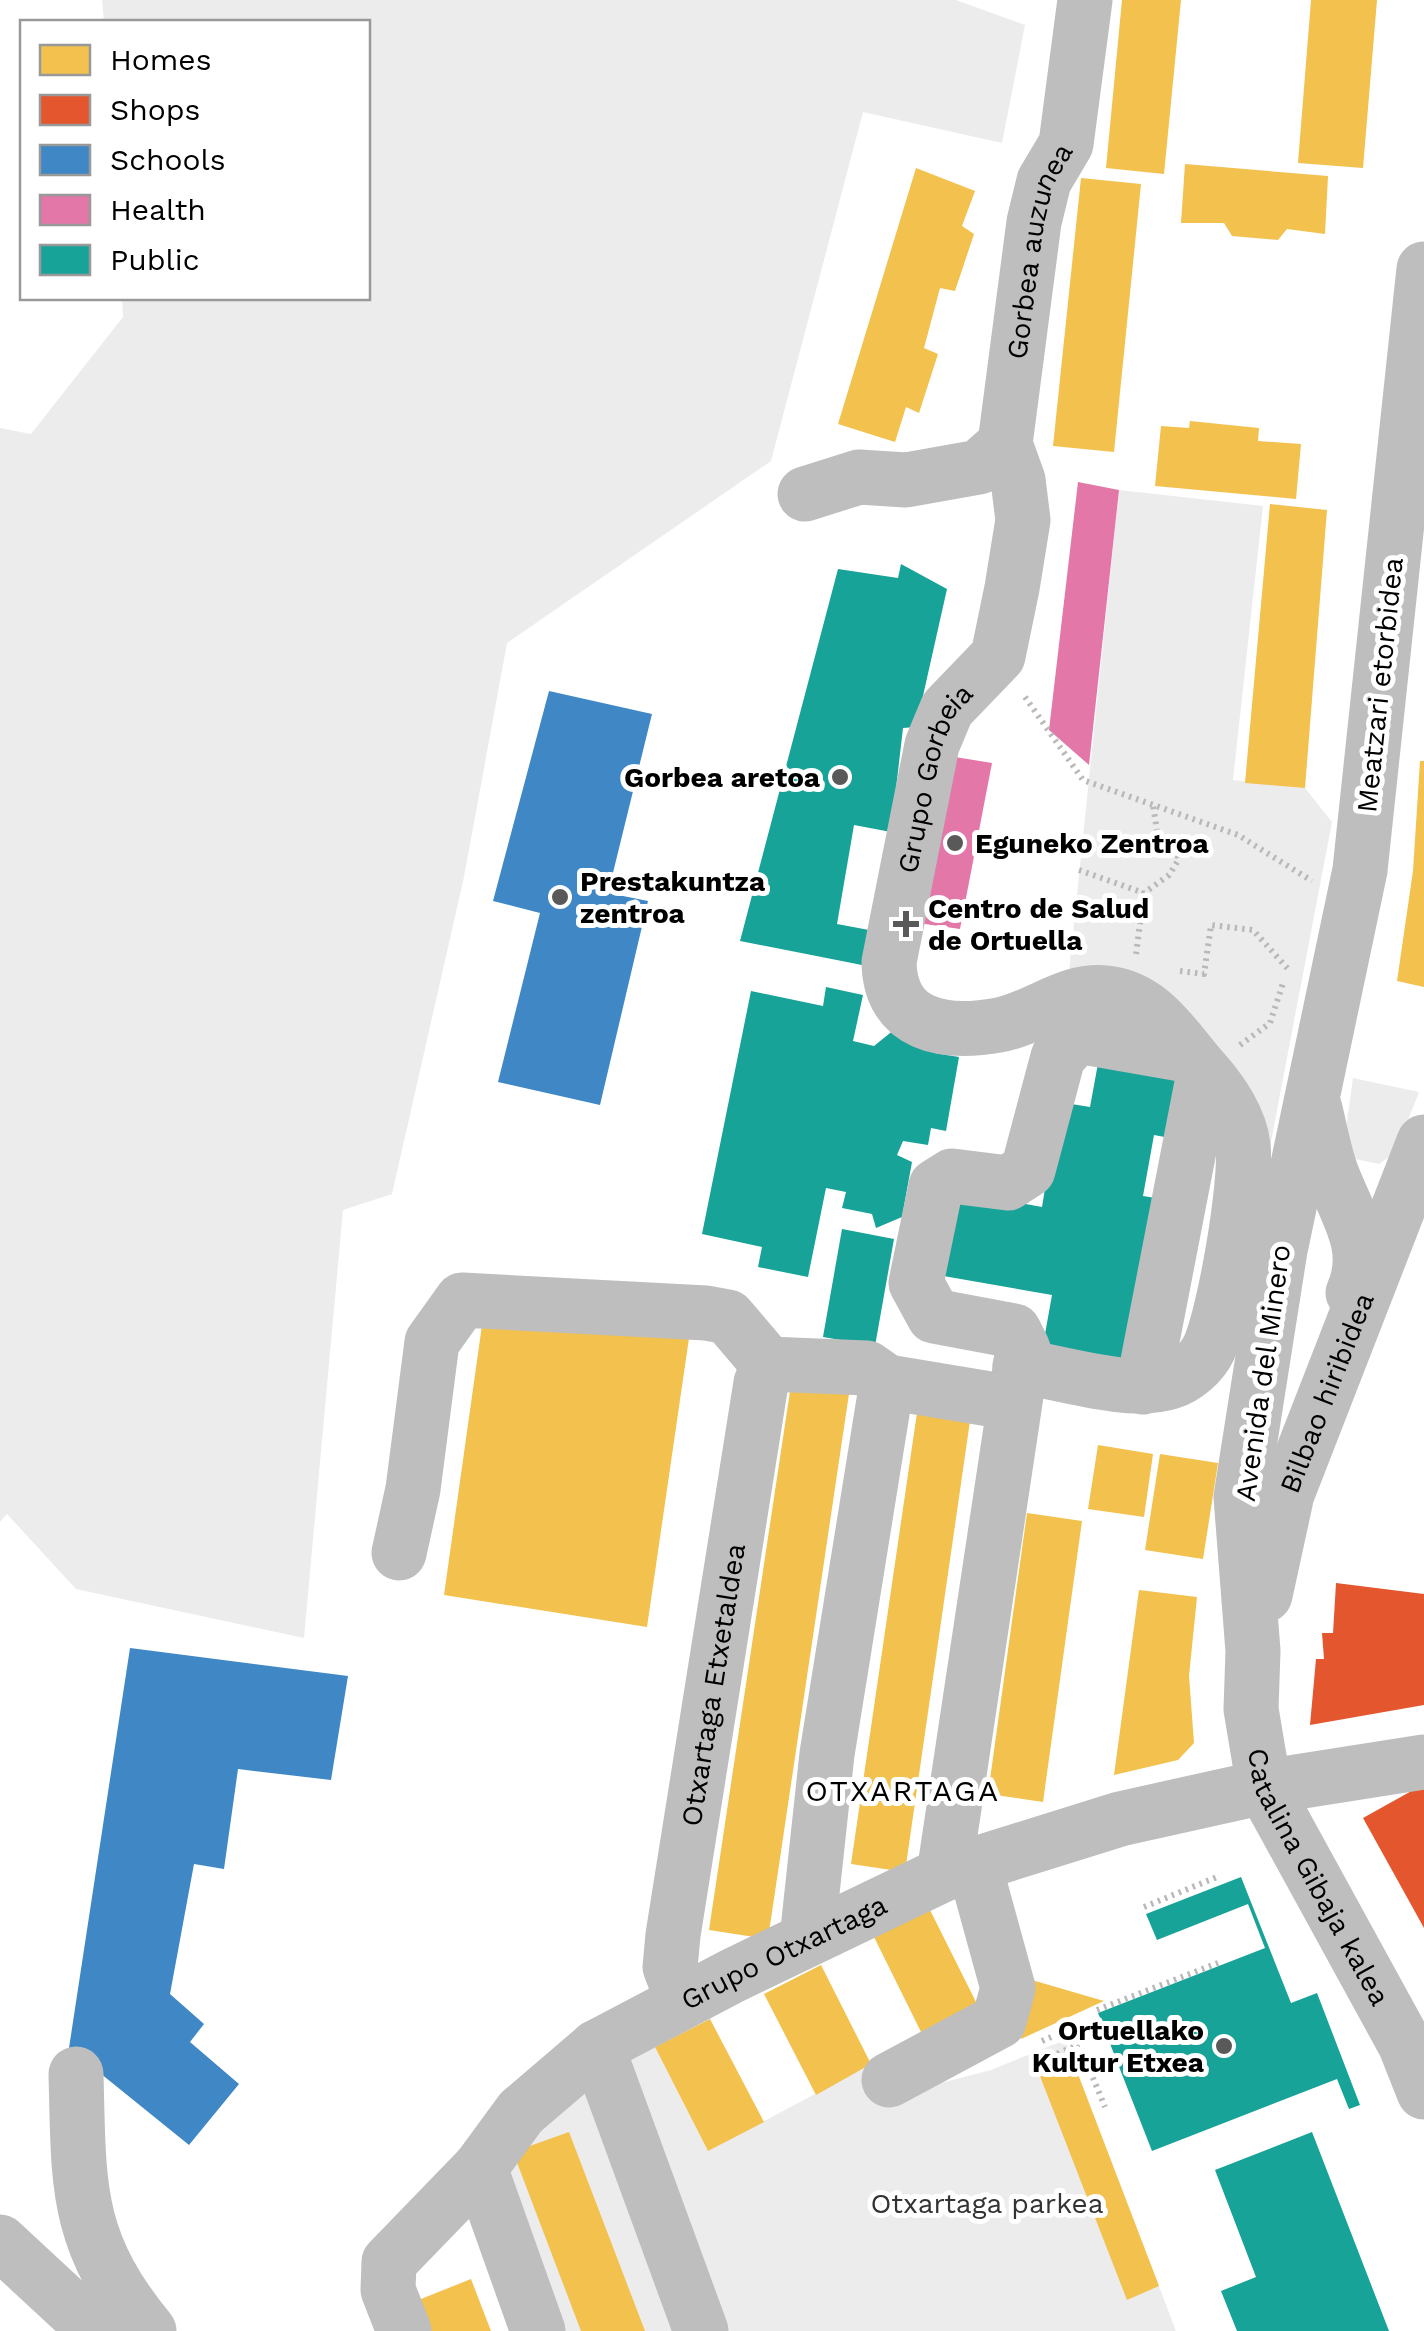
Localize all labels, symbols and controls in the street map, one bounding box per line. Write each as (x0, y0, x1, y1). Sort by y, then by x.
legend (20, 20, 370, 300)
text: Homes (110, 42, 212, 77)
text: Shops (110, 92, 200, 127)
street label: Gorbea auzunea (1000, 137, 1079, 361)
text: Schools (110, 142, 226, 177)
text: Health (110, 192, 206, 227)
text: Public (110, 242, 200, 277)
street label: Meatzari etorbidea (1350, 556, 1410, 814)
street label: Grupo Gorbeia (890, 676, 979, 876)
place label: Gorbea aretoa (624, 761, 821, 794)
marker: Gorbea aretoa (829, 766, 851, 788)
place label: Eguneko Zentroa (975, 827, 1209, 860)
marker: Eguneko Zentroa (944, 832, 966, 854)
place label: Prestakuntza zentroa (580, 865, 766, 930)
marker: Prestakuntza zentroa (549, 886, 571, 908)
place label: Centro de Salud de Ortuella (928, 892, 1149, 957)
marker: Centro de Salud de Ortuella (893, 911, 919, 937)
street label: Avenida del Minero (1229, 1243, 1297, 1503)
street label: Bilbao hiribidea (1273, 1288, 1380, 1498)
street label: Otxartaga Etxetaldea (674, 1541, 752, 1829)
street label: Catalina Gibaja kalea (1241, 1746, 1397, 2011)
district label: OTXARTAGA (805, 1773, 1001, 1808)
street label: Grupo Otxartaga (675, 1888, 892, 2016)
place label: Ortuellako Kultur Etxea (1032, 2014, 1205, 2079)
marker: Ortuellako Kultur Etxea (1213, 2035, 1235, 2057)
park label: Otxartaga parkea (870, 2187, 1104, 2220)

